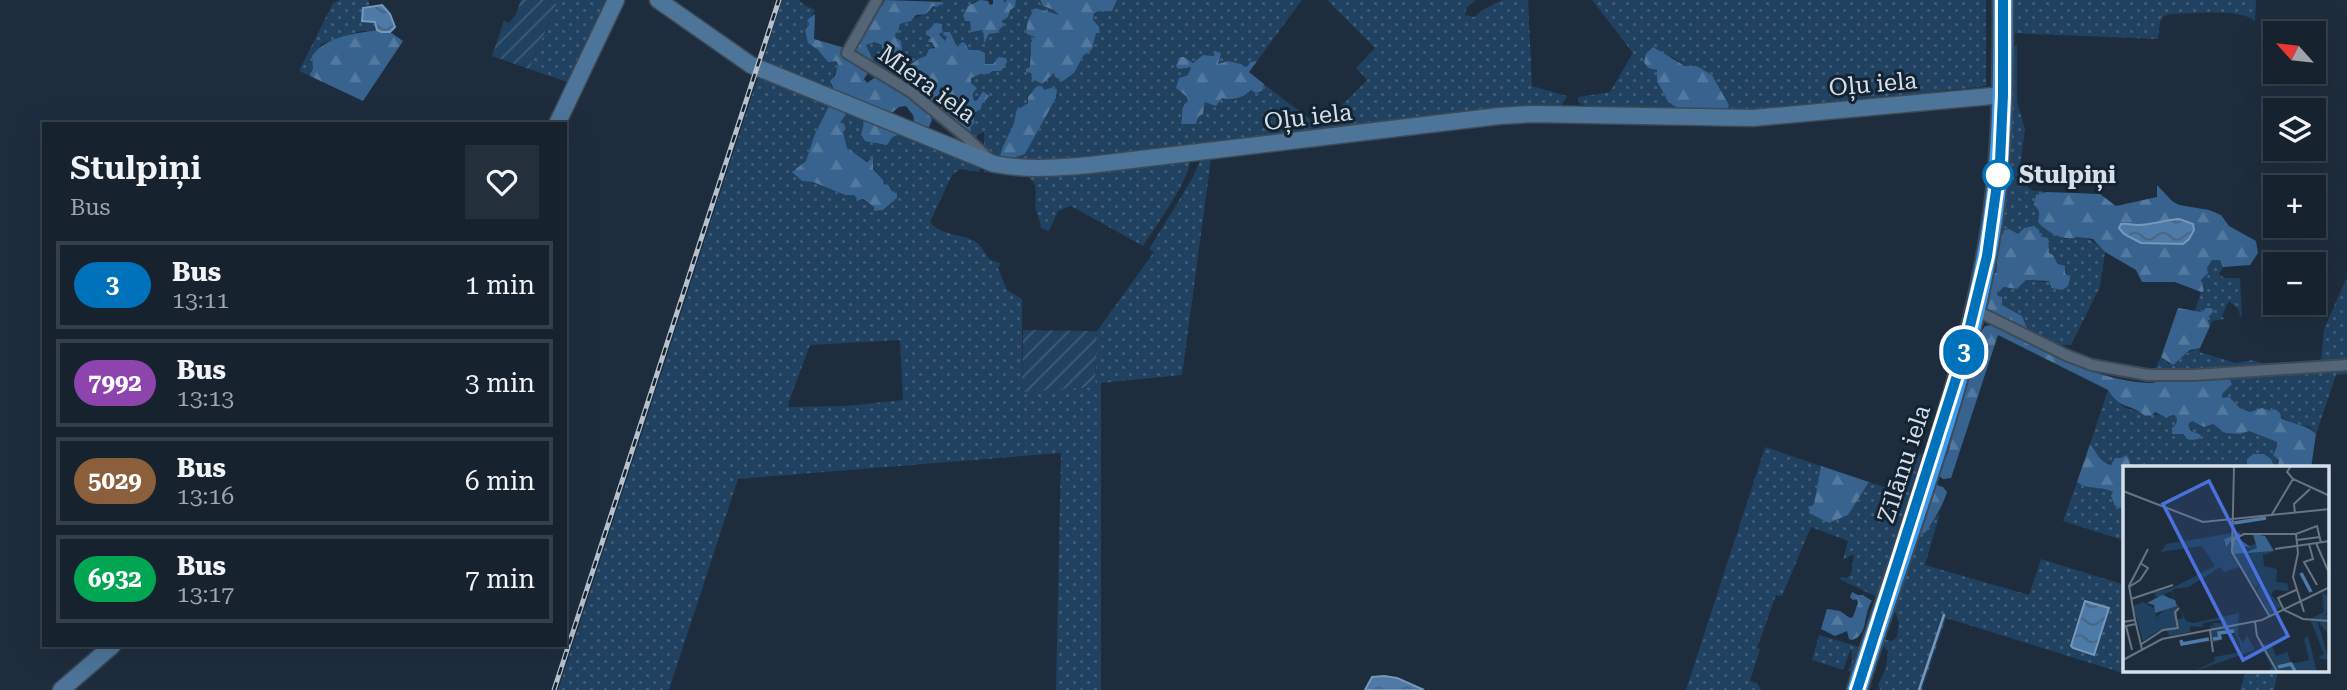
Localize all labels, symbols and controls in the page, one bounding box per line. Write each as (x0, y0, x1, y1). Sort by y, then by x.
north arrow (2263, 21, 2326, 84)
map controls (2263, 21, 2326, 315)
street label: Miera iela (873, 39, 981, 129)
street label: Oļu iela (1828, 66, 1918, 104)
street label: Oļu iela (1262, 98, 1354, 138)
button: layers (2263, 98, 2326, 161)
button: heart (465, 145, 539, 219)
text: Stulpiņi (70, 148, 201, 187)
marker: Stulpiņi (1983, 160, 2013, 190)
place label: Stulpiņi (2019, 161, 2116, 192)
button: + (2263, 175, 2326, 238)
text: Bus (70, 194, 110, 221)
button: − (2263, 252, 2326, 315)
text: Bus (172, 257, 221, 287)
text: 1 min (465, 270, 535, 300)
text: 3 (106, 271, 119, 299)
text: 13:11 (172, 287, 229, 314)
line badge: 3 (1941, 329, 1987, 375)
text: 3 (1957, 338, 1971, 366)
text: Bus (177, 355, 226, 385)
text: 3 min (465, 368, 535, 398)
text: 7992 (88, 369, 142, 397)
text: 13:13 (177, 385, 234, 412)
street label: Zīlānu iela (1872, 402, 1936, 526)
text: Bus (177, 453, 226, 483)
text: 6 min (465, 466, 535, 496)
inset map (2123, 466, 2330, 672)
text: 5029 (88, 467, 142, 495)
text: 13:16 (177, 483, 234, 510)
text: Bus (177, 551, 226, 581)
text: 7 min (465, 564, 535, 594)
text: 6932 (88, 565, 142, 593)
text: 13:17 (177, 581, 234, 608)

